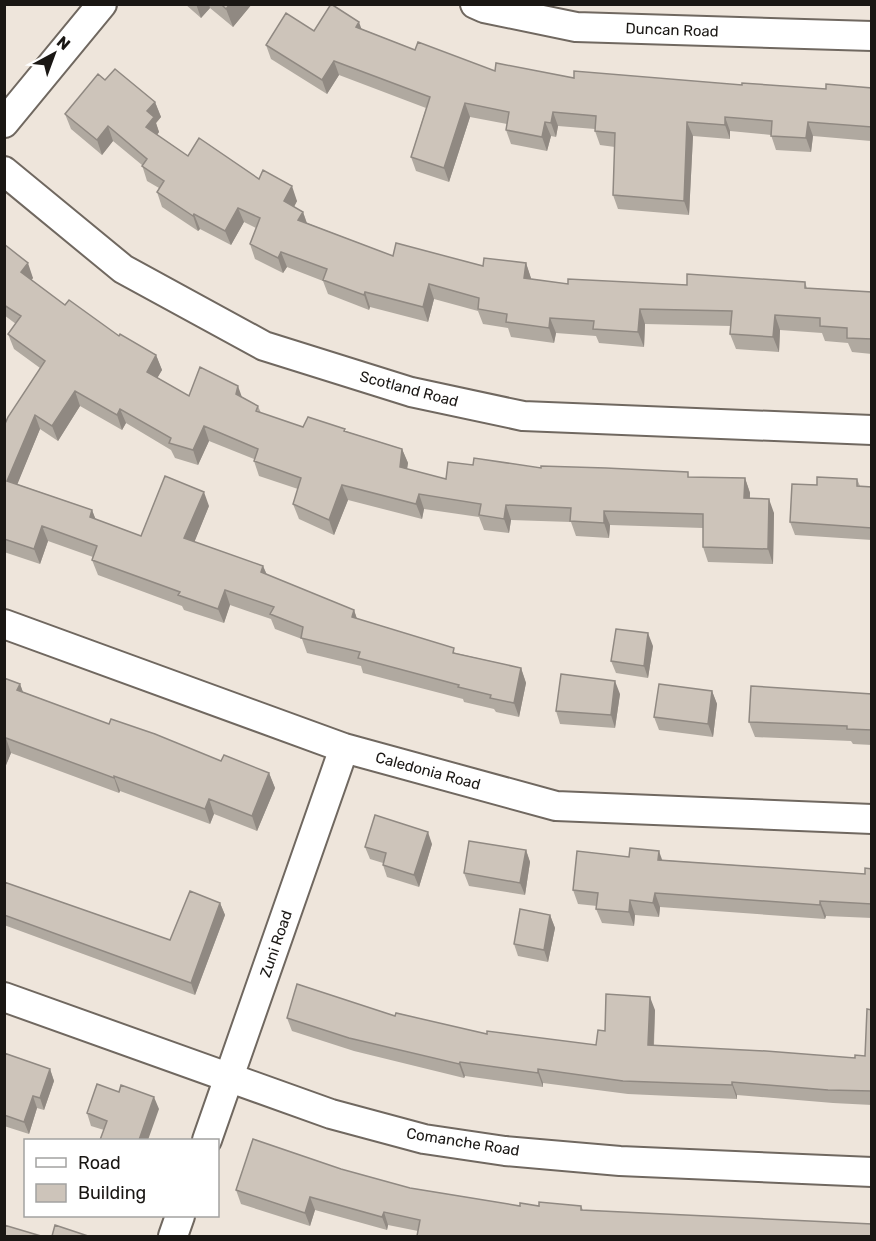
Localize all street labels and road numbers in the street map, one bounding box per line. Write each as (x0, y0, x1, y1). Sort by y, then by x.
street label: Duncan Road (625, 19, 719, 41)
street label: Scotland Road (358, 367, 460, 411)
street label: Caledonia Road (373, 748, 483, 794)
street label: Zuni Road (256, 908, 296, 980)
street label: Comanche Road (405, 1124, 521, 1160)

